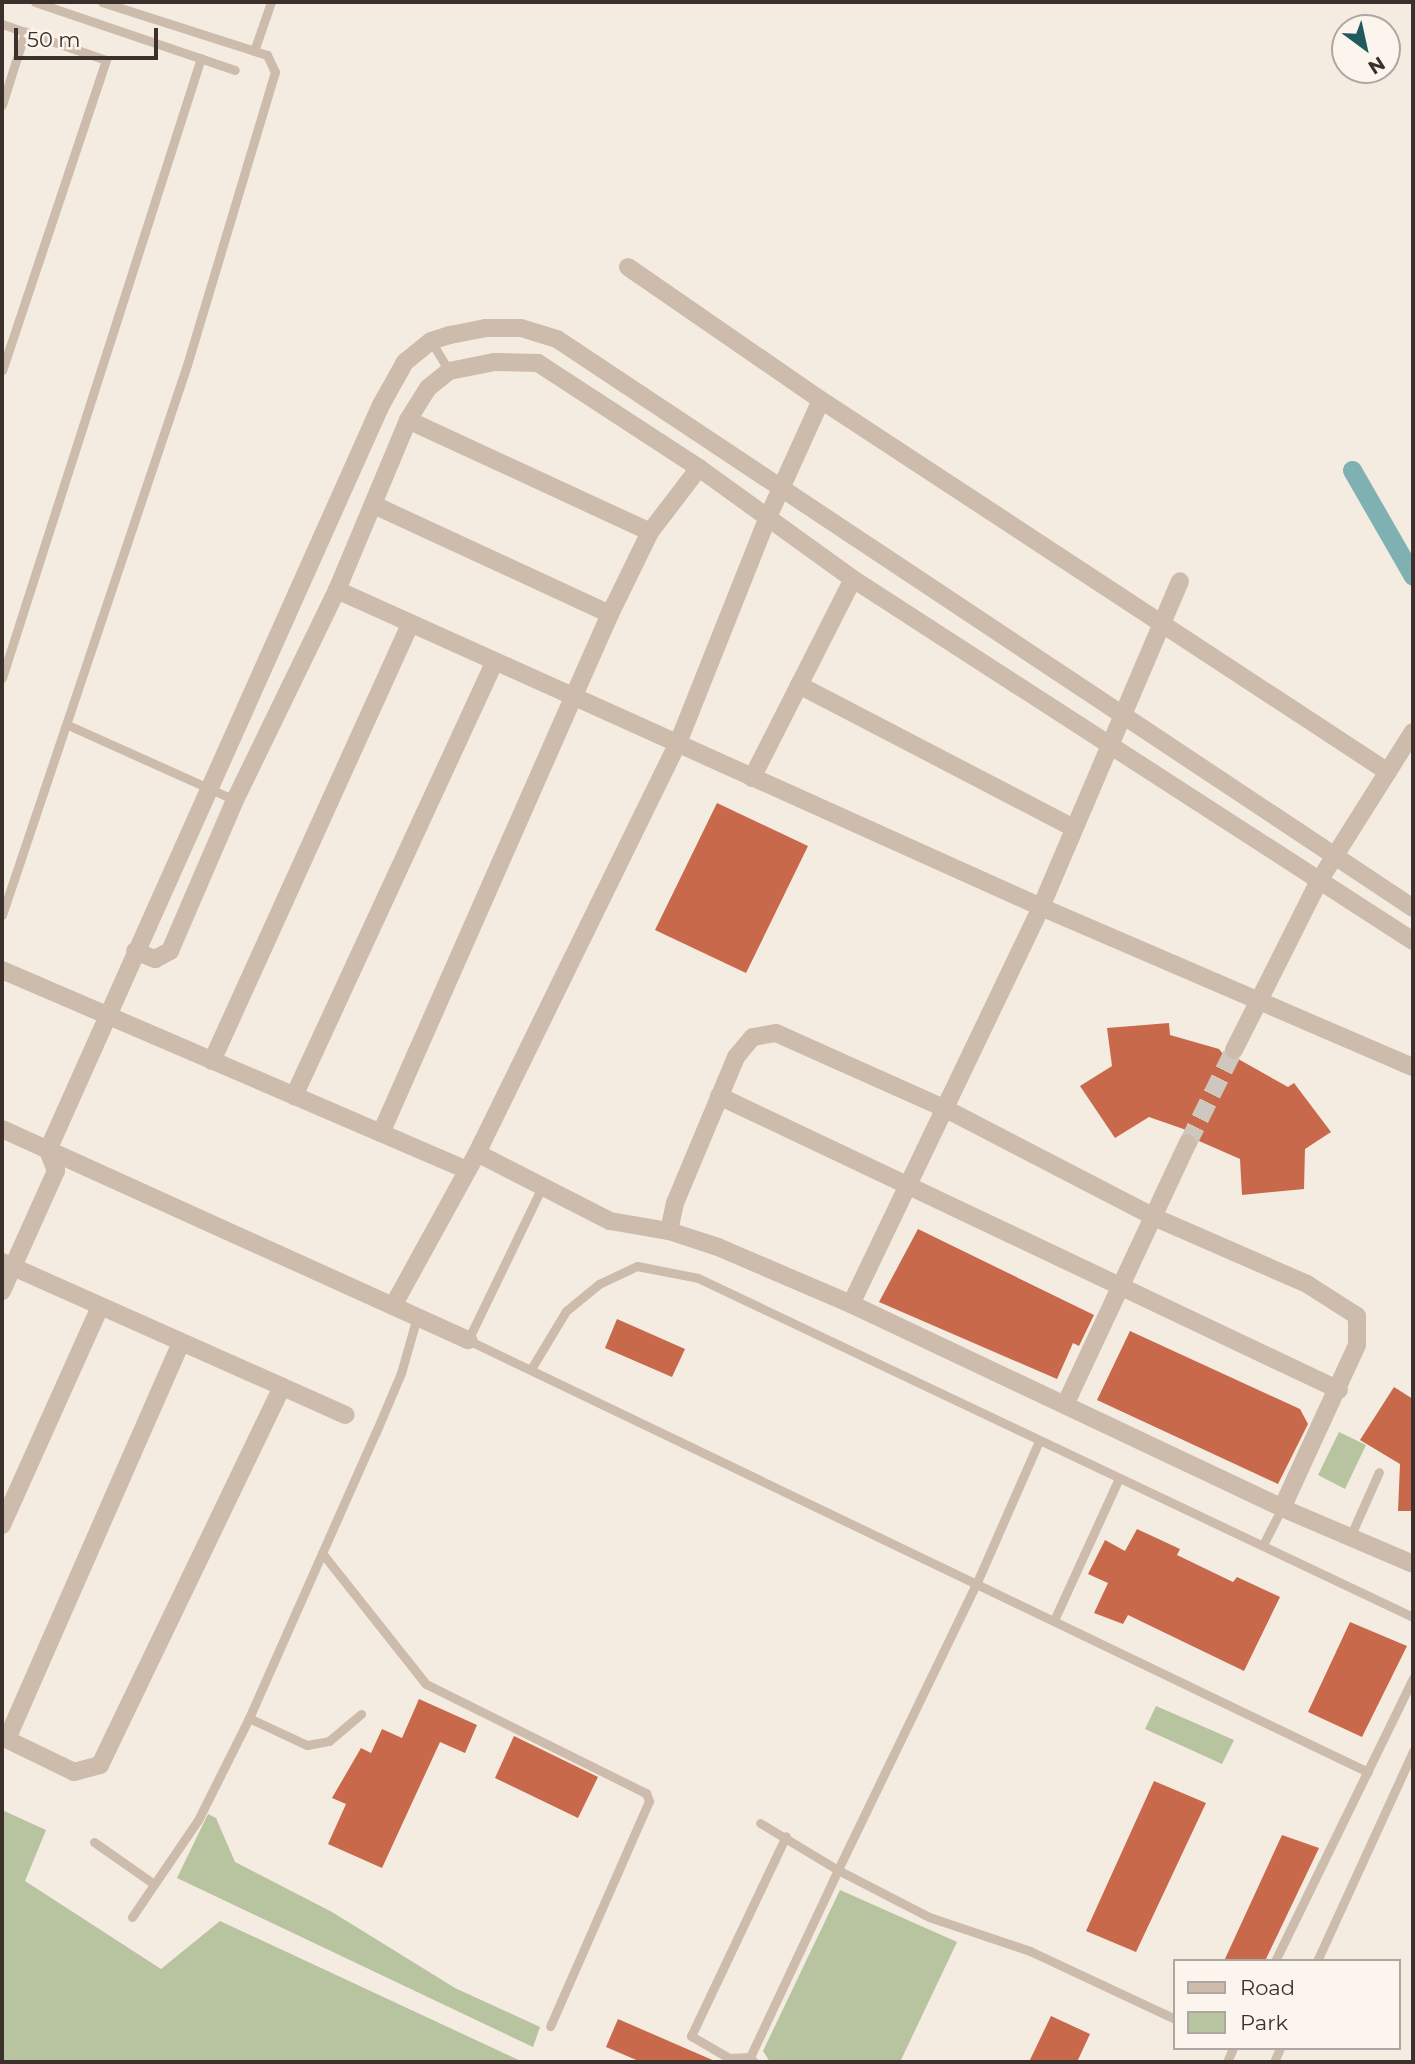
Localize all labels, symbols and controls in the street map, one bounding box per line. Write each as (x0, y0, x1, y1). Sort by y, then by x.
scale bar (18, 14, 161, 58)
north arrow (1331, 14, 1401, 84)
text: 50 m (27, 27, 81, 52)
text: N (1364, 52, 1389, 79)
legend (1174, 1959, 1401, 2050)
text: Road (1240, 1975, 1295, 2000)
text: Park (1240, 2010, 1288, 2035)

